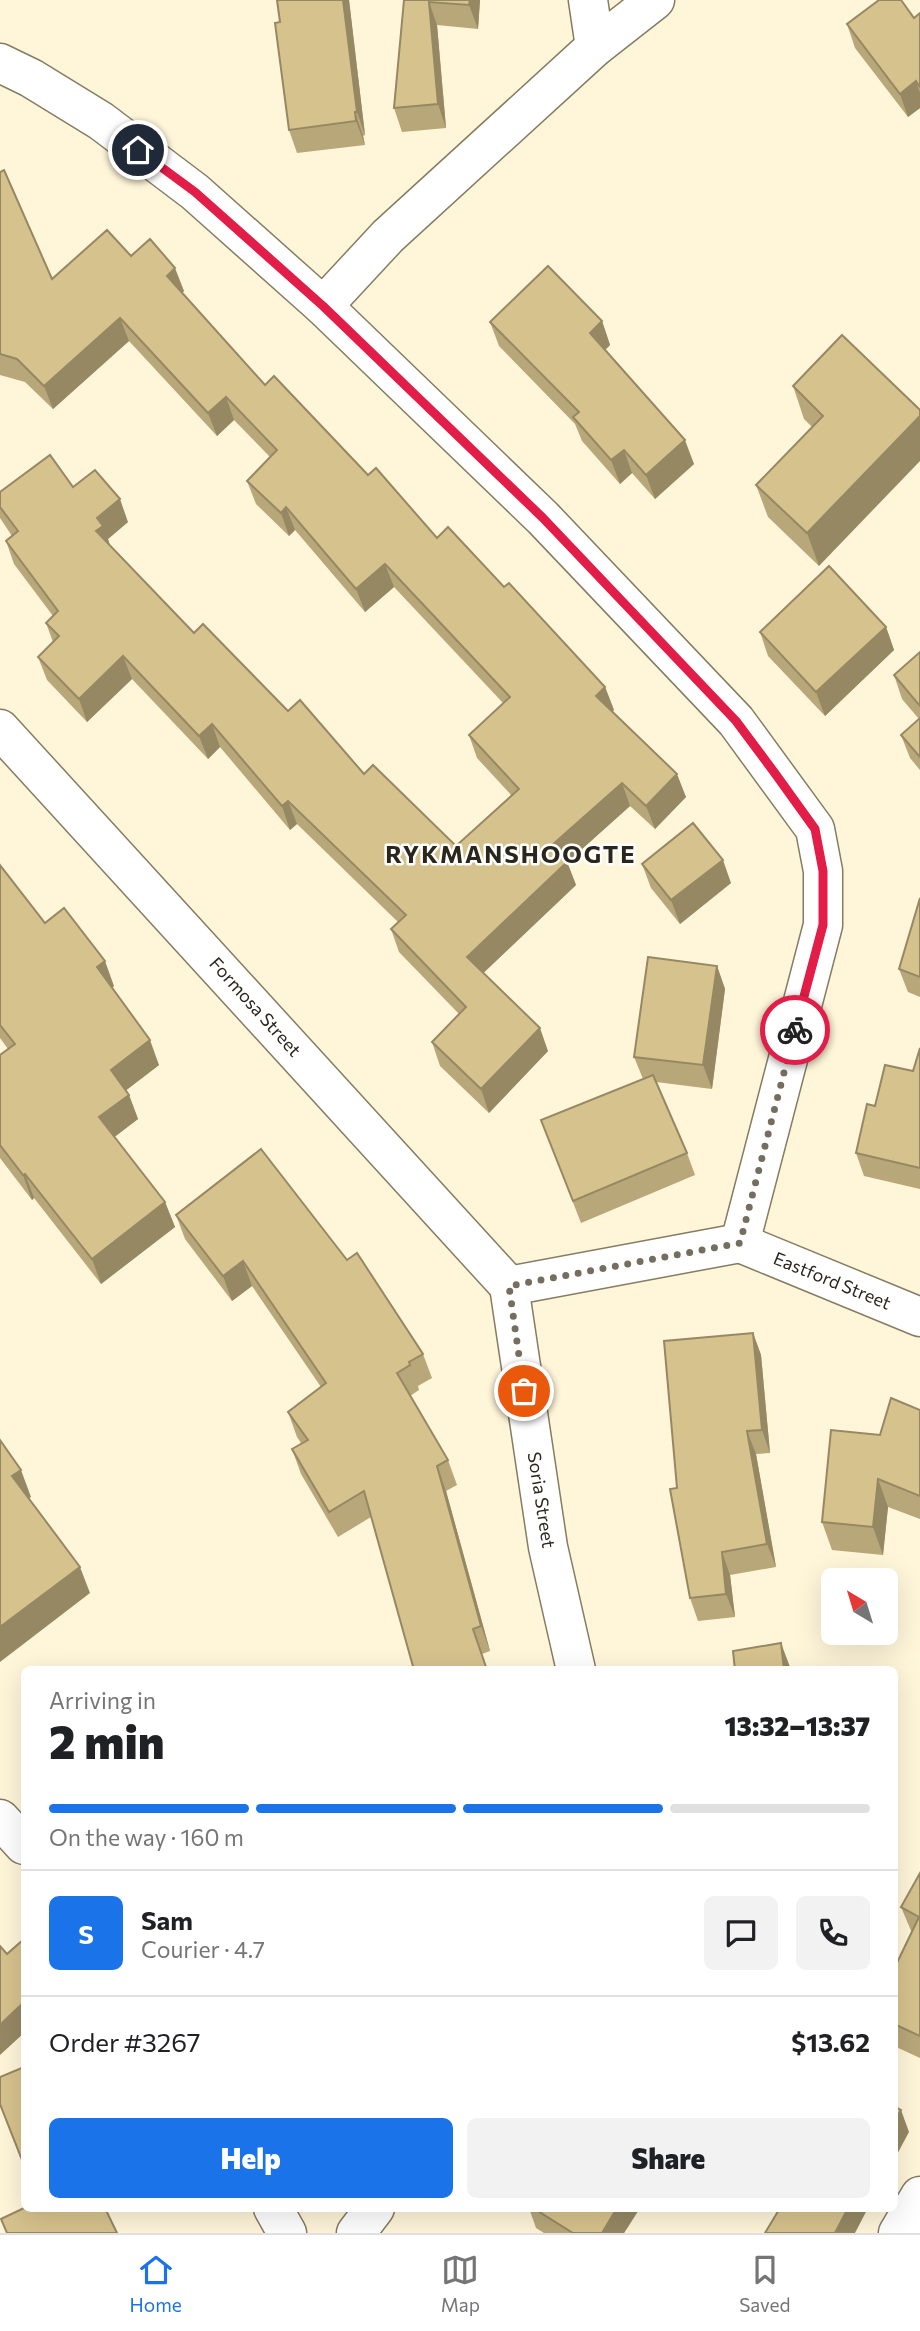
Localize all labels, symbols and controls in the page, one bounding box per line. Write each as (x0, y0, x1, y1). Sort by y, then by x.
pin (108, 120, 168, 180)
icon: home (119, 131, 157, 169)
district label: RYKMANSHOOGTE (385, 839, 637, 868)
street label: Formosa Street (205, 952, 306, 1061)
courier (760, 995, 830, 1065)
icon: bike (776, 1011, 814, 1049)
street label: Eastford Street (770, 1247, 894, 1314)
pin (494, 1361, 554, 1421)
icon: bag (505, 1372, 543, 1410)
street label: Soria Street (524, 1450, 560, 1549)
north arrow (821, 1568, 898, 1645)
map controls (821, 1568, 898, 1645)
text: Arriving in (49, 1686, 156, 1714)
text: 13:32–13:37 (724, 1710, 870, 1741)
text: 2 min (49, 1712, 165, 1768)
text: On the way · 160 m (49, 1823, 244, 1851)
button: chat (704, 1896, 778, 1970)
button: phone (796, 1896, 870, 1970)
text: Sam (141, 1904, 193, 1935)
text: S (78, 1918, 94, 1949)
text: Courier · 4.7 (141, 1935, 265, 1963)
text: Order #3267 (49, 2026, 201, 2057)
text: $13.62 (791, 2026, 870, 2057)
button: Help (49, 2118, 453, 2198)
button: Share (467, 2118, 870, 2198)
tab: Home (130, 2251, 182, 2316)
tab: Map (441, 2251, 480, 2316)
tab: Saved (739, 2251, 790, 2316)

